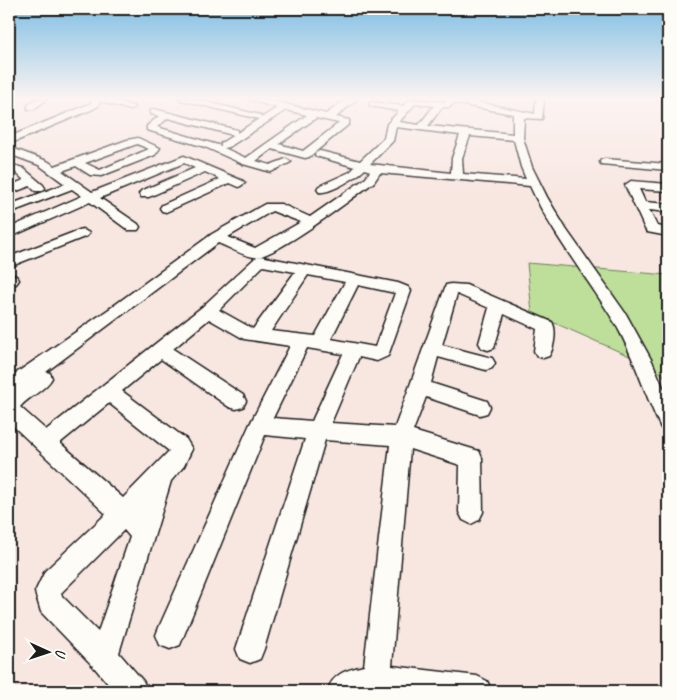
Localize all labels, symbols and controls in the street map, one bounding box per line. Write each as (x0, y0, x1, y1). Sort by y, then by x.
north arrow (22, 628, 72, 678)
text: U (52, 649, 69, 660)

